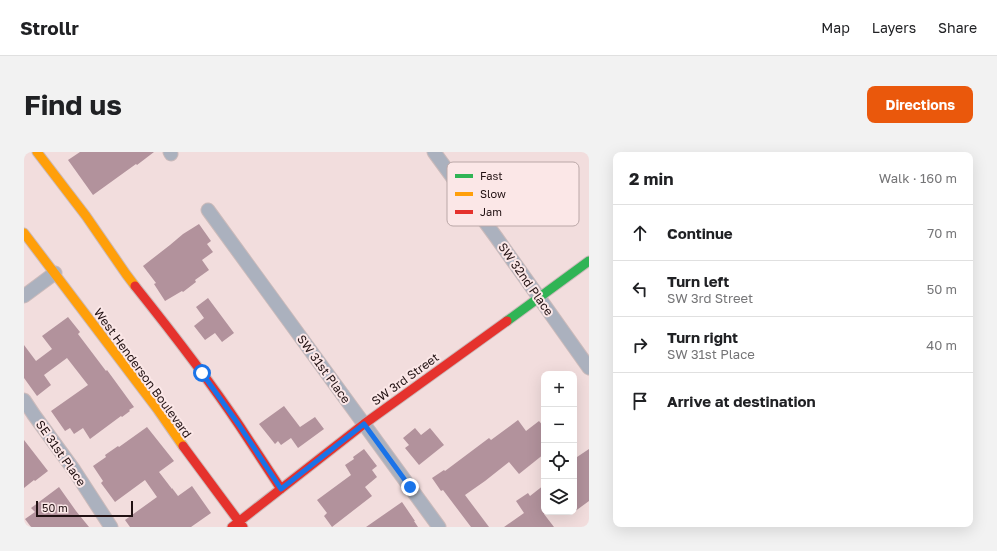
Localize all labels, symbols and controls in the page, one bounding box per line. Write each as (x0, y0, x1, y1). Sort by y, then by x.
text: Strollr (20, 16, 79, 39)
text: Map (821, 19, 850, 36)
text: Layers (872, 19, 916, 36)
text: Share (938, 19, 977, 36)
button: Directions (867, 86, 973, 123)
text: Find us (24, 88, 122, 121)
legend (447, 162, 579, 226)
text: 2 min (629, 168, 673, 189)
text: Fast (480, 169, 503, 182)
text: Walk · 160 m (879, 170, 957, 186)
text: Slow (480, 187, 506, 200)
text: Jam (480, 205, 502, 218)
icon: ahead (629, 222, 651, 244)
text: Continue (667, 224, 733, 242)
text: 70 m (927, 225, 957, 241)
street label: SW 32nd Place (495, 240, 557, 318)
text: Turn left (667, 272, 729, 290)
icon: left (629, 278, 651, 300)
text: 50 m (927, 281, 957, 297)
text: SW 3rd Street (667, 290, 753, 306)
street label: West Henderson Boulevard (91, 305, 195, 441)
text: Turn right (667, 328, 738, 346)
street label: SW 31st Place (294, 332, 354, 406)
icon: right (629, 334, 651, 356)
text: 40 m (926, 337, 957, 353)
text: SW 31st Place (667, 346, 755, 362)
street label: SW 3rd Street (368, 349, 442, 408)
route start (193, 364, 211, 382)
map controls (541, 371, 577, 515)
button: + (541, 371, 577, 407)
icon: arrive (629, 390, 651, 412)
text: Arrive at destination (667, 392, 816, 410)
button: − (541, 407, 577, 443)
street label: SE 31st Place (33, 417, 89, 489)
button: locate (541, 443, 577, 479)
route end (401, 478, 419, 496)
button: layers (541, 479, 577, 515)
scale bar (36, 499, 133, 518)
text: 50 m (42, 501, 68, 514)

